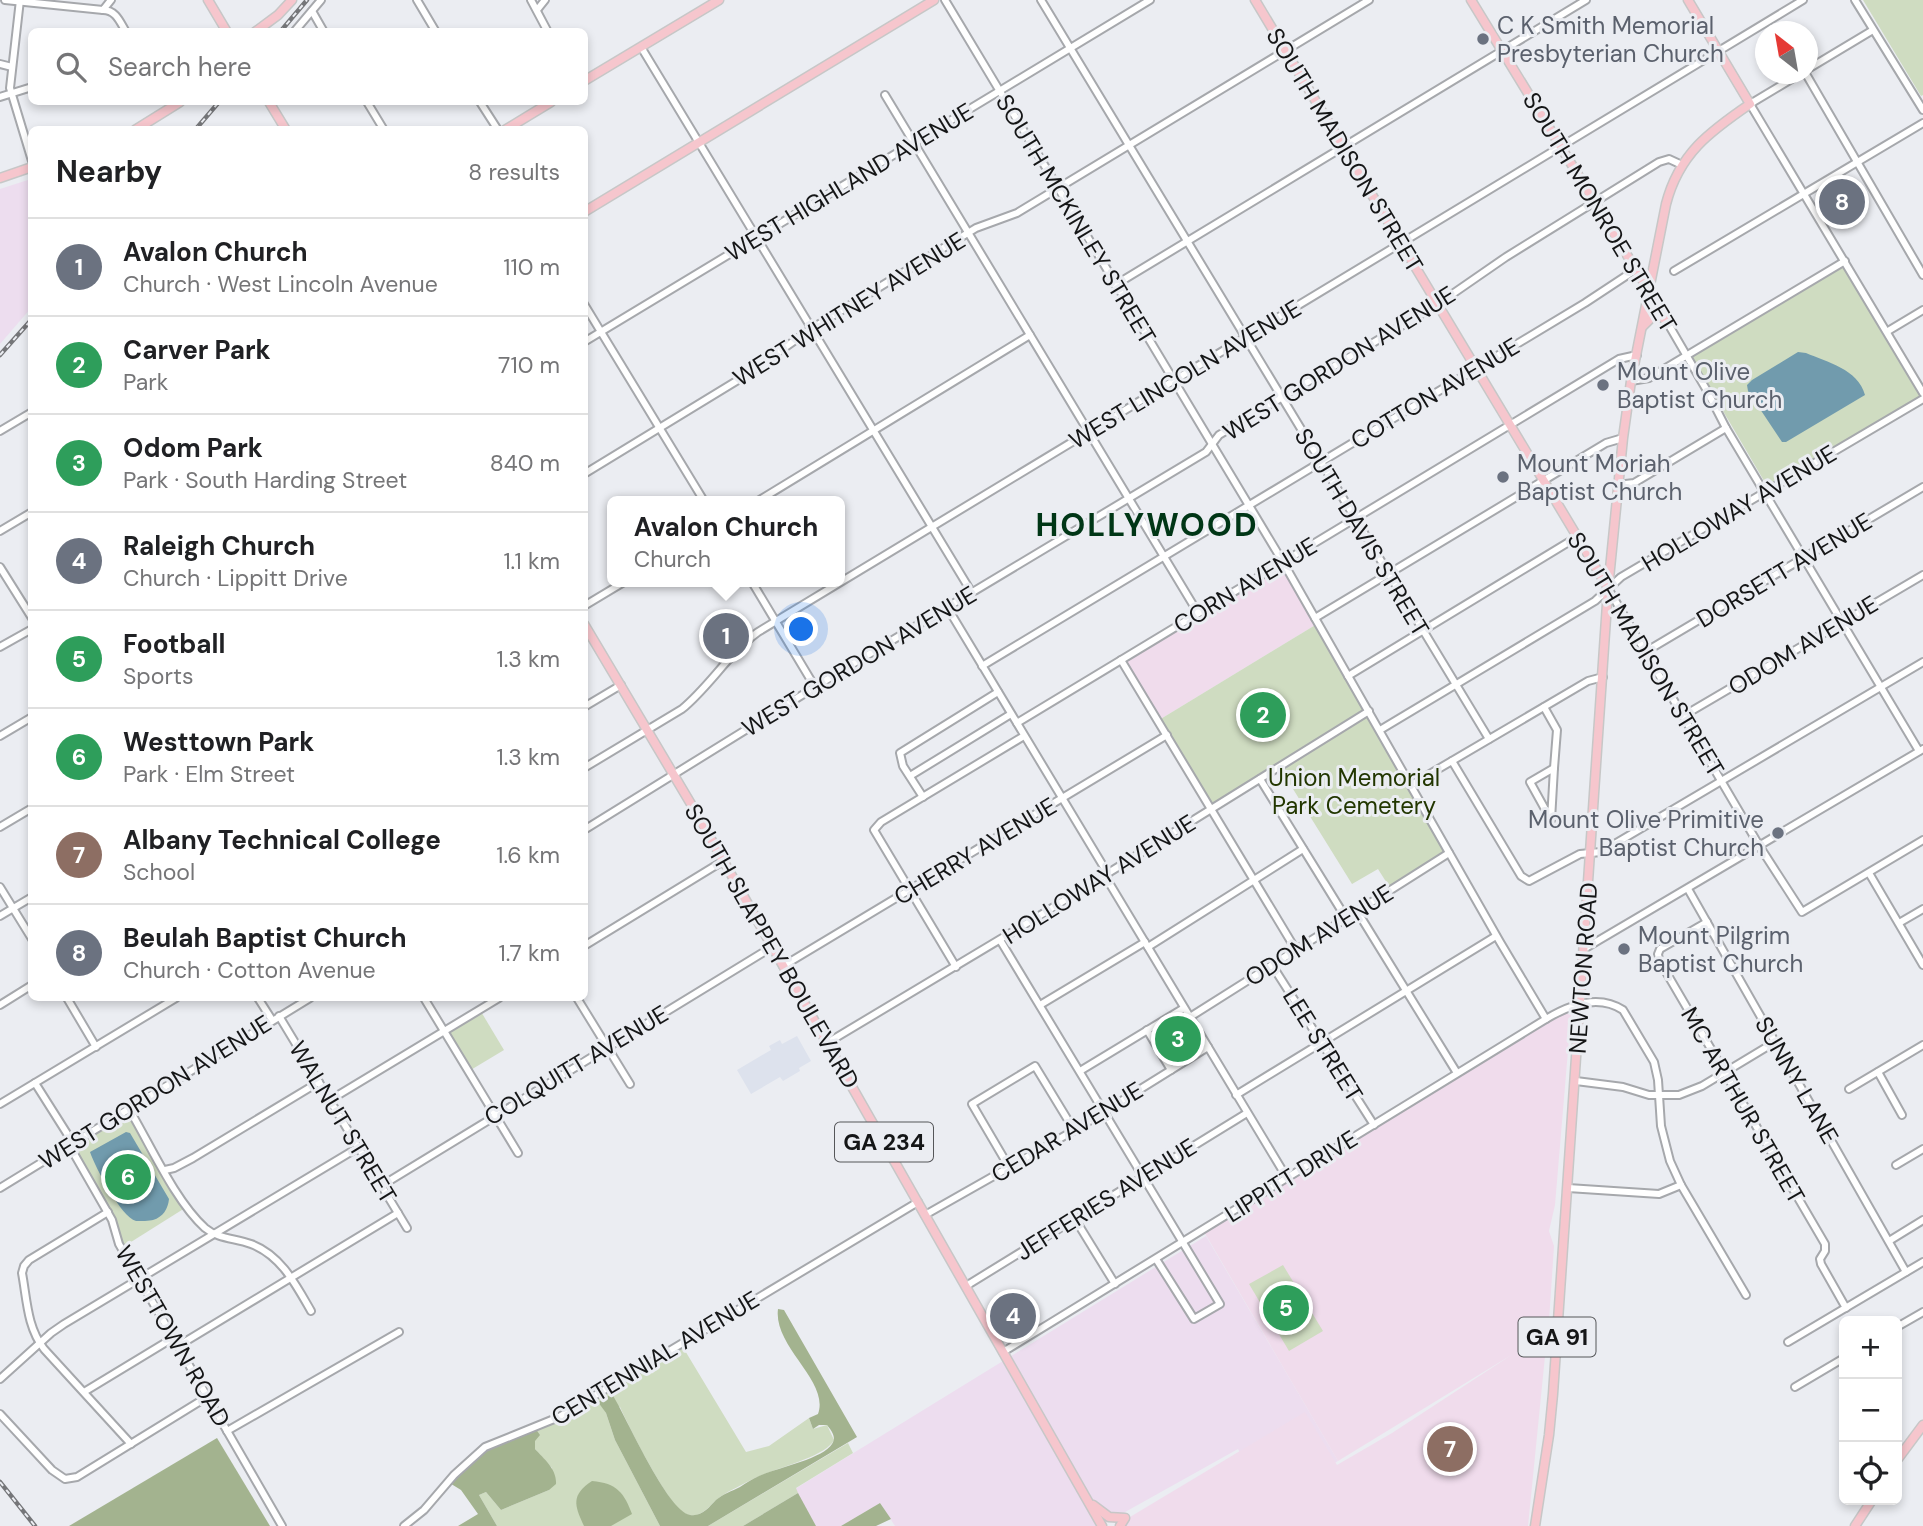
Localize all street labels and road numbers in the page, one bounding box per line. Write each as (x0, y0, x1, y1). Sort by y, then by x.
street label: SOUTH MADISON STREET (1260, 22, 1430, 278)
street label: SOUTH MONROE STREET (1516, 86, 1684, 338)
street label: SOUTH MCKINLEY STREET (989, 88, 1163, 350)
street label: WEST HIGHLAND AVENUE (719, 96, 979, 268)
street label: WEST WHITNEY AVENUE (727, 225, 971, 393)
street label: WEST GORDON AVENUE (1217, 279, 1461, 447)
street label: WEST LINCOLN AVENUE (1063, 292, 1307, 456)
street label: COTTON AVENUE (1345, 330, 1525, 456)
street label: SOUTH DAVIS STREET (1288, 422, 1436, 642)
street label: HOLLOWAY AVENUE (1636, 438, 1842, 578)
street label: DORSETT AVENUE (1691, 505, 1877, 635)
street label: SOUTH MADISON STREET (1561, 526, 1731, 782)
street label: CORN AVENUE (1168, 530, 1322, 640)
street label: WEST GORDON AVENUE (736, 579, 982, 743)
street label: ODOM AVENUE (1722, 588, 1884, 702)
street label: CHERRY AVENUE (888, 790, 1062, 912)
street label: SOUTH SLAPPEY BOULEVARD (678, 798, 866, 1094)
street label: HOLLOWAY AVENUE (997, 807, 1201, 951)
street label: ODOM AVENUE (1239, 877, 1399, 993)
street label: NEWTON ROAD (1562, 881, 1604, 1055)
street label: LEE STREET (1276, 983, 1370, 1107)
street label: COLQUITT AVENUE (478, 998, 674, 1132)
street label: MC ARTHUR STREET (1674, 1001, 1812, 1209)
street label: WEST GORDON AVENUE (33, 1008, 277, 1176)
street label: SUNNY LANE (1748, 1011, 1846, 1149)
street label: WALNUT STREET (282, 1035, 404, 1209)
street label: CEDAR AVENUE (985, 1074, 1149, 1190)
road number: GA 234 (835, 1122, 933, 1162)
street label: LIPPITT DRIVE (1219, 1123, 1363, 1229)
street label: JEFFERIES AVENUE (1010, 1131, 1202, 1267)
street label: WESTTOWN ROAD (108, 1240, 238, 1432)
street label: CENTENNIAL AVENUE (545, 1284, 765, 1432)
road number: GA 91 (1518, 1318, 1596, 1356)

